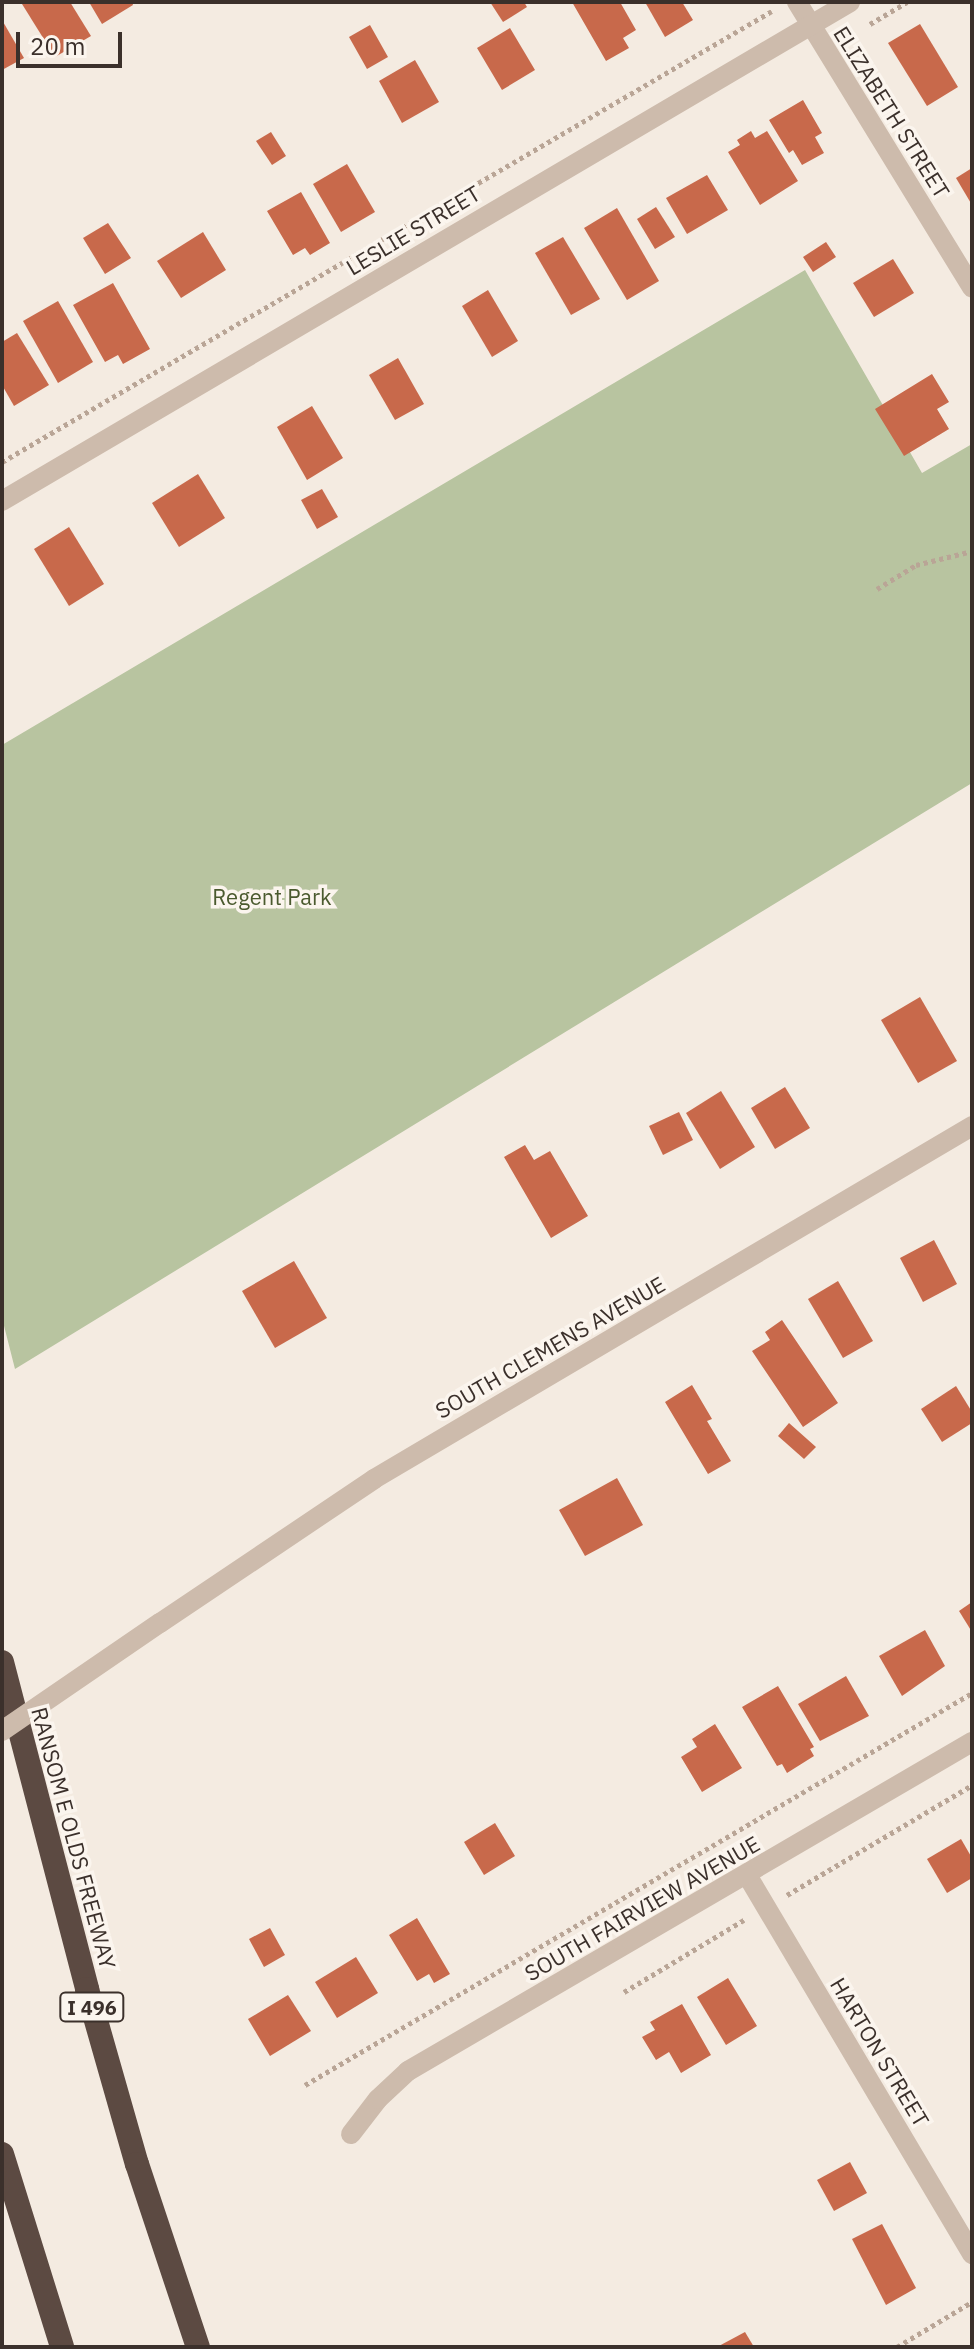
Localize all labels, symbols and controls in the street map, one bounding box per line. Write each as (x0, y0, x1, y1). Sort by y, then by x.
scale bar (20, 16, 126, 66)
street label: ELIZABETH STREET (828, 21, 956, 203)
text: 20 m (30, 30, 85, 62)
street label: LESLIE STREET (341, 180, 485, 280)
park label: Regent Park (212, 884, 332, 910)
street label: SOUTH CLEMENS AVENUE (430, 1270, 670, 1424)
street label: RANSOM E OLDS FREEWAY (26, 1704, 122, 1972)
street label: SOUTH FAIRVIEW AVENUE (520, 1830, 764, 1986)
street label: HARTON STREET (825, 1973, 935, 2131)
road number: I 496 (58, 1991, 126, 2023)

